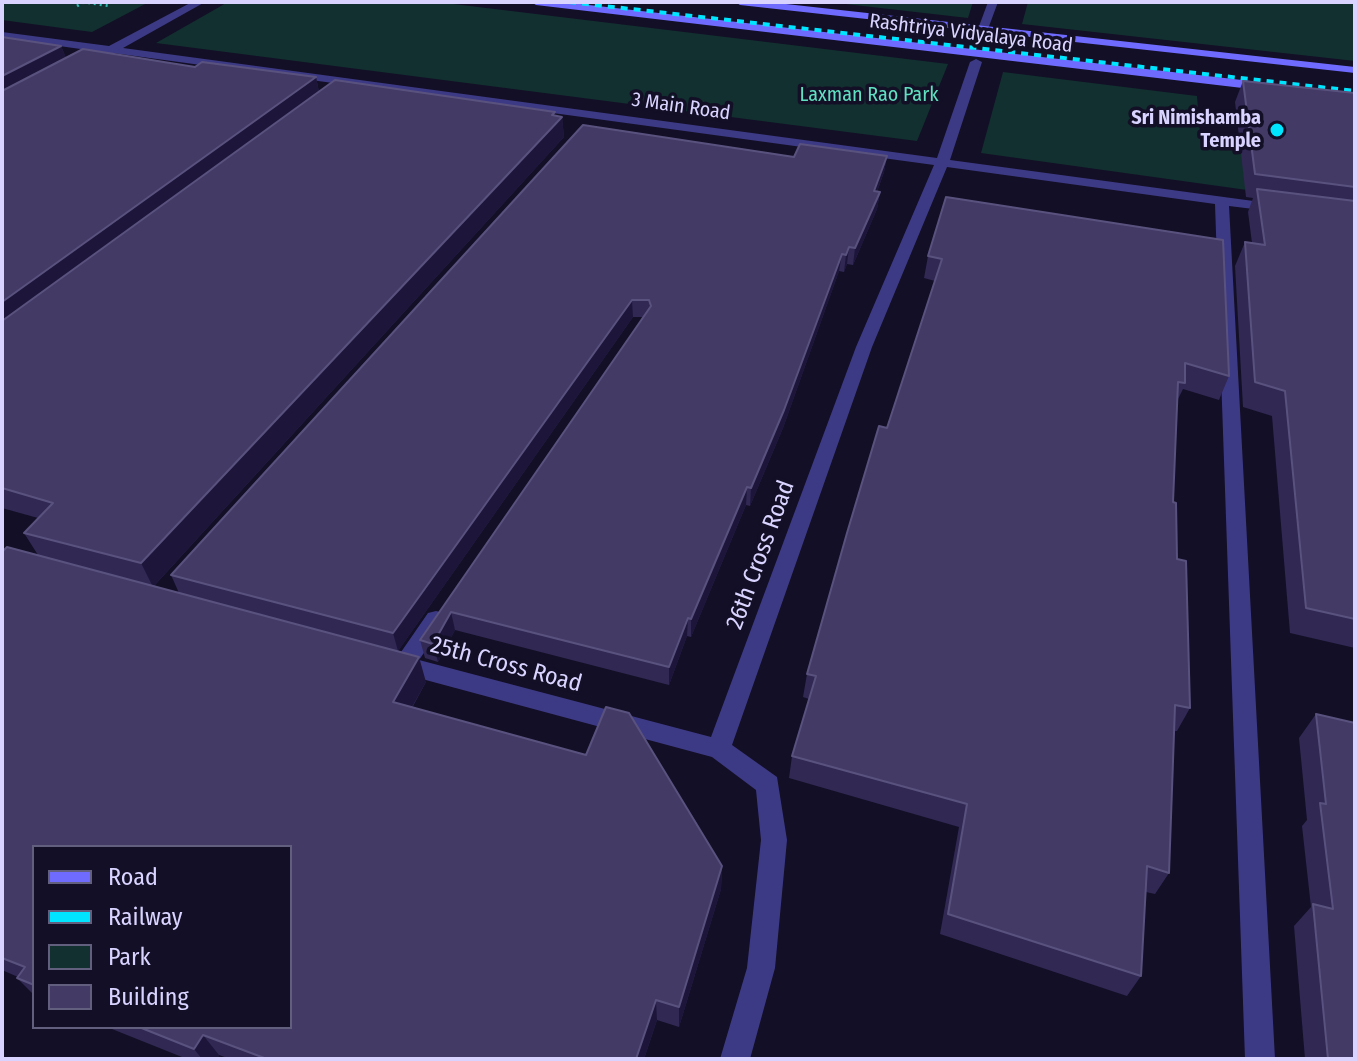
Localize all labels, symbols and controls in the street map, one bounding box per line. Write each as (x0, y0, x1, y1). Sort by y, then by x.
street label: Rashtriya Vidyalaya Road (868, 10, 1074, 58)
park label: Laxman Rao Park (800, 83, 938, 107)
street label: 3 Main Road (630, 88, 732, 126)
place label: Sri Nimishamba Temple (1131, 106, 1261, 153)
marker: Sri Nimishamba Temple (1268, 121, 1286, 139)
street label: 26th Cross Road (721, 477, 801, 633)
street label: 25th Cross Road (427, 631, 585, 699)
legend (32, 845, 292, 1029)
text: Road (108, 863, 158, 891)
text: Railway (108, 903, 183, 931)
text: Park (108, 943, 151, 971)
text: Building (108, 983, 189, 1011)

